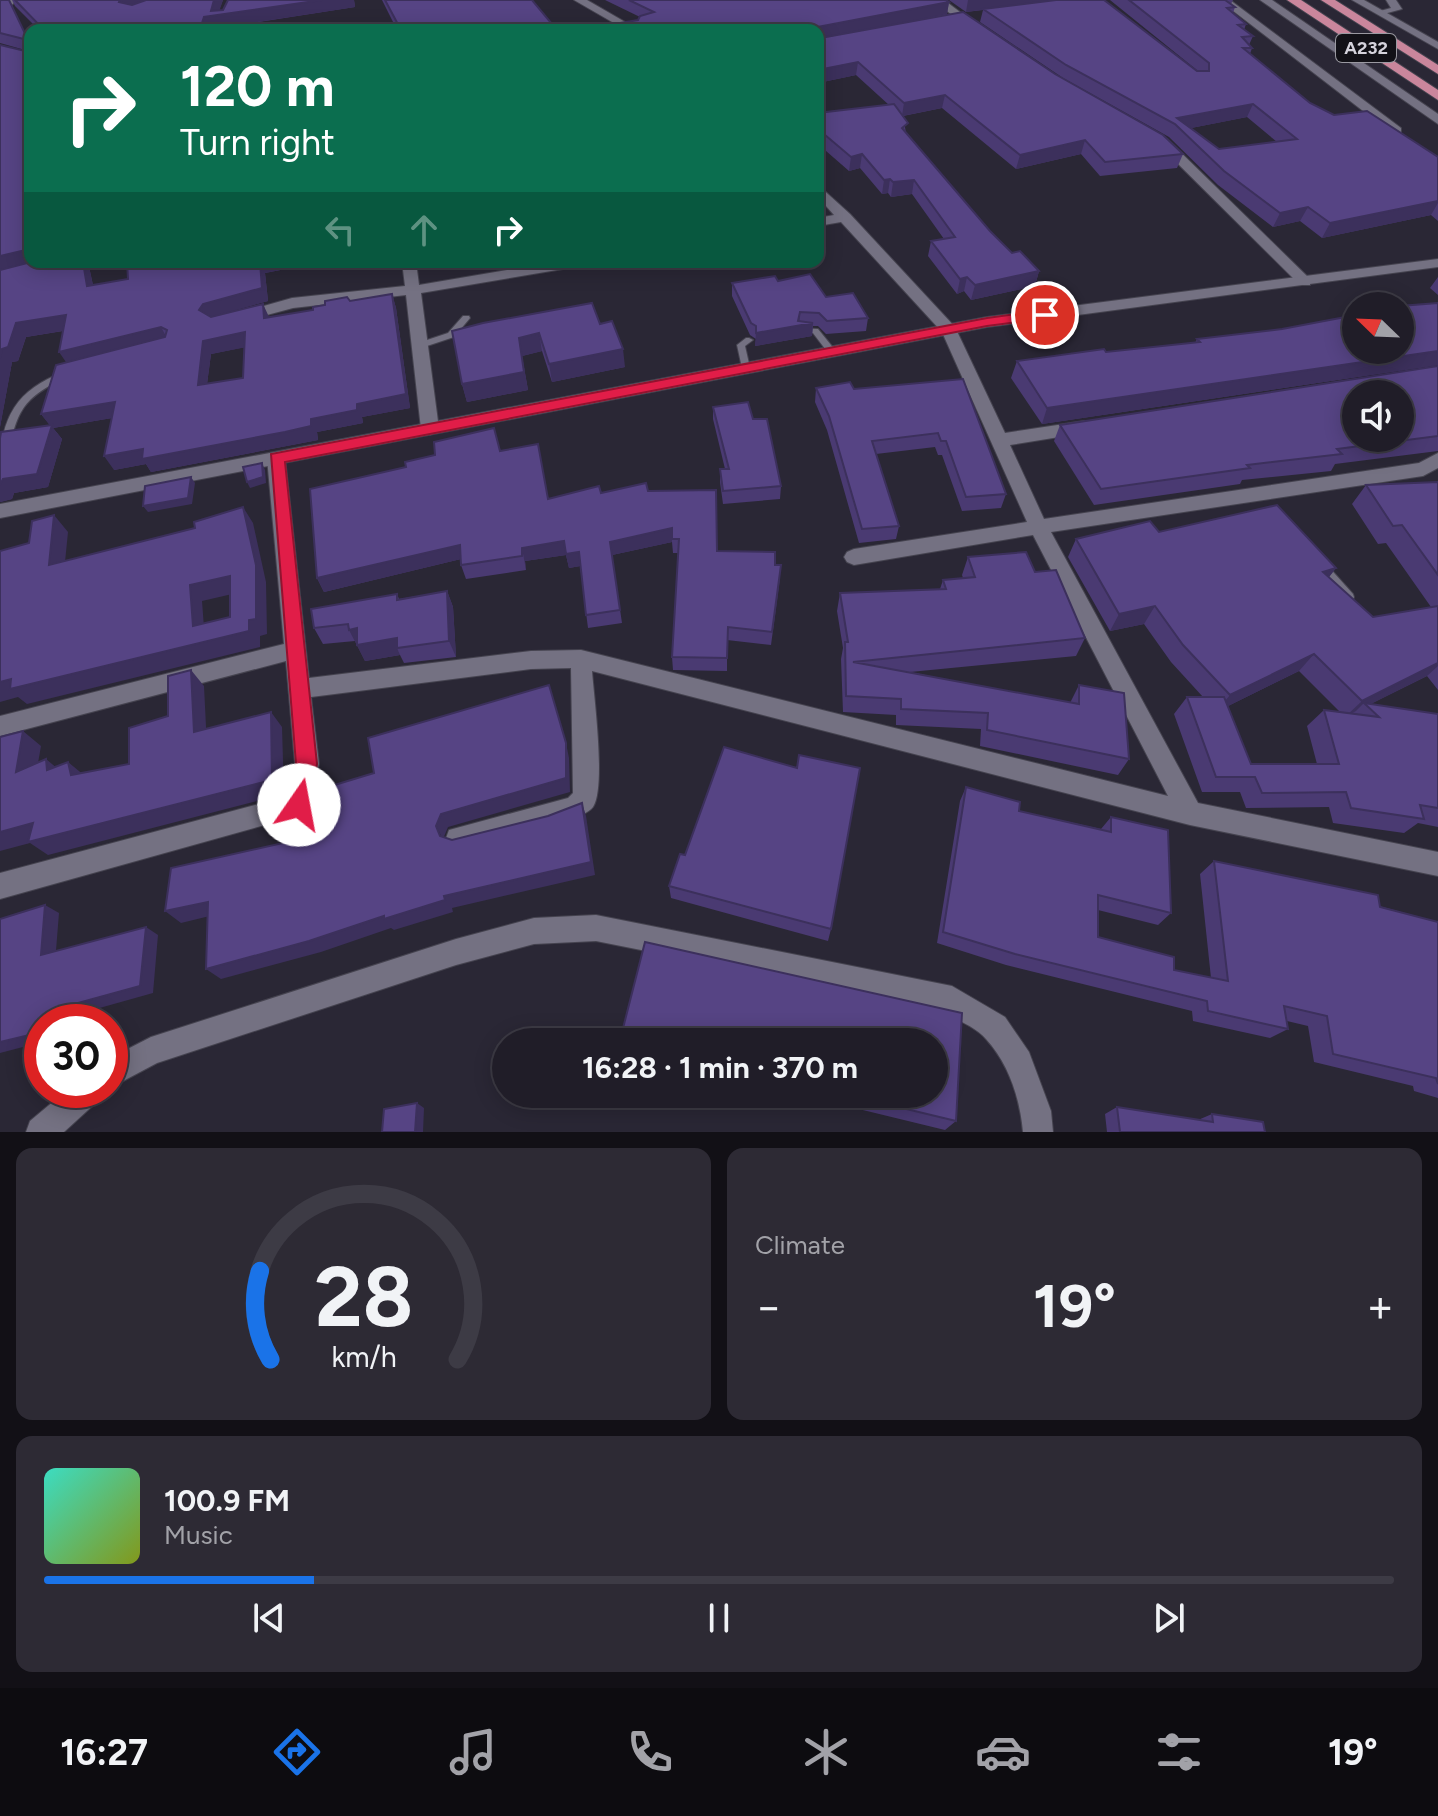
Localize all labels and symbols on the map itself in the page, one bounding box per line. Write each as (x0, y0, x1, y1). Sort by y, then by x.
road number: A232 (1336, 34, 1396, 62)
pin (1011, 281, 1079, 349)
north arrow (1342, 292, 1414, 364)
position arrow (257, 763, 341, 847)
speed limit sign: 30 (24, 1004, 128, 1108)

